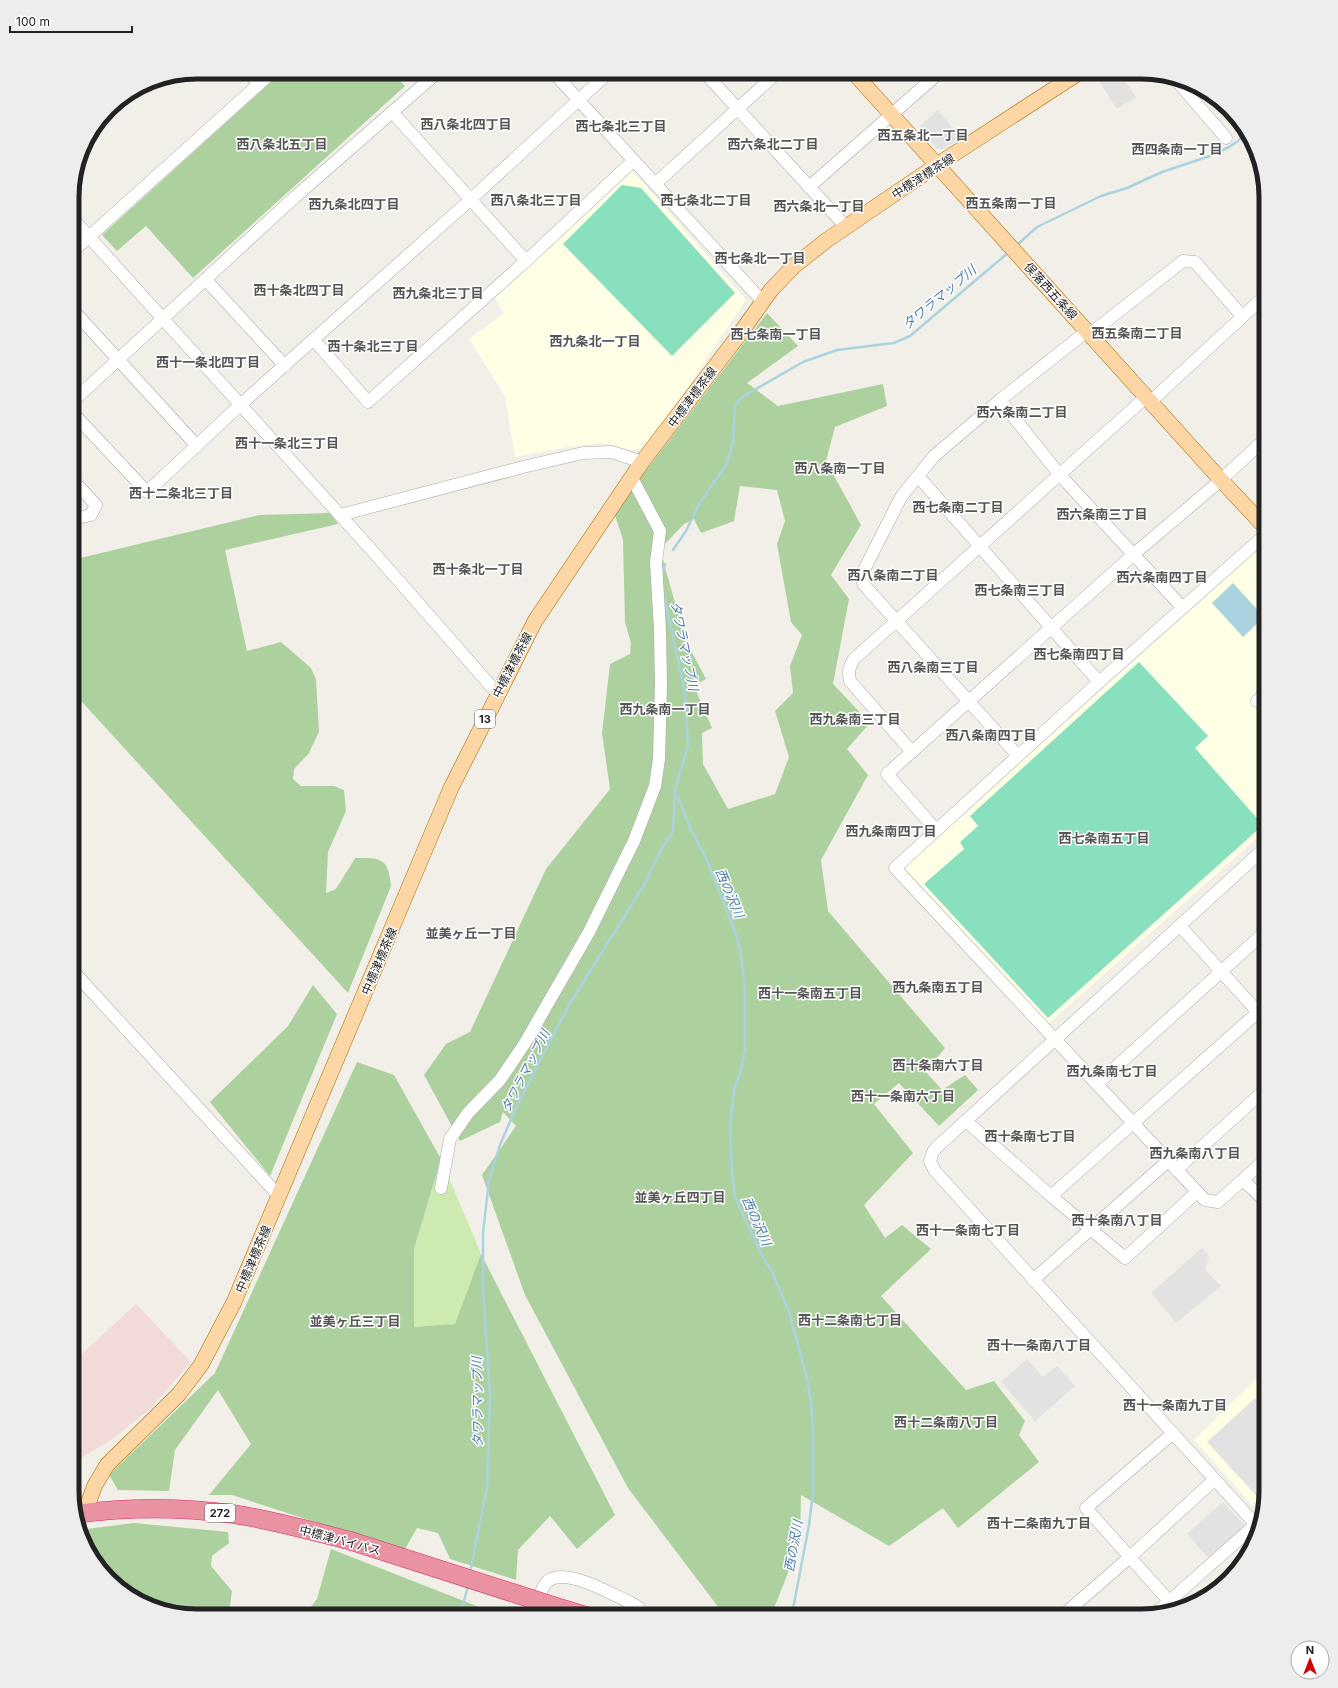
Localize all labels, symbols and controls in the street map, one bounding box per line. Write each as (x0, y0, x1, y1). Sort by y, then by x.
scale bar (10, 8, 132, 34)
text: 100 m (16, 14, 50, 29)
district label: 西八条北四丁目 (420, 116, 512, 132)
district label: 西七条北三丁目 (575, 118, 667, 134)
district label: 西五条北一丁目 (877, 127, 969, 143)
district label: 西八条北五丁目 (236, 136, 328, 152)
district label: 西六条北二丁目 (727, 136, 819, 152)
district label: 西四条南一丁目 (1131, 141, 1223, 157)
street label: 中標津標茶線 (889, 150, 957, 202)
district label: 西八条北三丁目 (490, 192, 582, 208)
district label: 西七条北二丁目 (660, 192, 752, 208)
district label: 西五条南一丁目 (965, 195, 1057, 211)
district label: 西九条北四丁目 (308, 196, 400, 212)
district label: 西六条北一丁目 (773, 198, 865, 214)
district label: 西七条北一丁目 (714, 250, 806, 266)
street label: 俣落西五条線 (1021, 259, 1081, 323)
water label: タワラマップ川 (899, 260, 981, 332)
district label: 西十条北四丁目 (253, 282, 345, 298)
district label: 西九条北三丁目 (392, 285, 484, 301)
district label: 西五条南二丁目 (1091, 325, 1183, 341)
district label: 西七条南一丁目 (730, 326, 822, 342)
district label: 西九条北一丁目 (549, 333, 641, 349)
district label: 西十条北三丁目 (327, 338, 419, 354)
district label: 西十一条北四丁目 (156, 354, 260, 370)
street label: 中標津標茶線 (664, 364, 720, 430)
district label: 西六条南二丁目 (976, 404, 1068, 420)
district label: 西十一条北三丁目 (235, 435, 339, 451)
district label: 西八条南一丁目 (794, 460, 886, 476)
district label: 西十二条北三丁目 (129, 485, 233, 501)
district label: 西七条南二丁目 (912, 499, 1004, 515)
district label: 西六条南三丁目 (1056, 506, 1148, 522)
district label: 西十条北一丁目 (432, 561, 524, 577)
district label: 西八条南二丁目 (847, 567, 939, 583)
district label: 西六条南四丁目 (1116, 569, 1208, 585)
district label: 西七条南三丁目 (974, 582, 1066, 598)
water label: タワラマップ川 (668, 600, 703, 694)
street label: 中標津標茶線 (489, 630, 535, 700)
district label: 西七条南四丁目 (1033, 646, 1125, 662)
district label: 西八条南三丁目 (887, 659, 979, 675)
district label: 西九条南一丁目 (619, 701, 711, 717)
road number: 13 (475, 710, 495, 728)
district label: 西九条南三丁目 (809, 711, 901, 727)
district label: 西八条南四丁目 (945, 727, 1037, 743)
district label: 西九条南四丁目 (845, 823, 937, 839)
district label: 西七条南五丁目 (1058, 830, 1150, 846)
water label: 西の沢川 (712, 866, 748, 922)
street label: 中標津標茶線 (358, 925, 400, 997)
district label: 並美ヶ丘一丁目 (425, 925, 517, 941)
district label: 西九条南五丁目 (892, 979, 984, 995)
district label: 西十一条南五丁目 (758, 985, 862, 1001)
water label: タワラマップ川 (497, 1025, 554, 1115)
district label: 西十条南六丁目 (892, 1057, 984, 1073)
district label: 西九条南七丁目 (1066, 1063, 1158, 1079)
district label: 西十一条南六丁目 (851, 1088, 955, 1104)
district label: 西十条南七丁目 (984, 1128, 1076, 1144)
district label: 西九条南八丁目 (1149, 1145, 1241, 1161)
district label: 並美ヶ丘四丁目 (634, 1189, 726, 1205)
water label: 西の沢川 (739, 1194, 776, 1250)
district label: 西十条南八丁目 (1071, 1212, 1163, 1228)
district label: 西十一条南七丁目 (916, 1222, 1020, 1238)
street label: 中標津標茶線 (232, 1223, 274, 1295)
district label: 西十二条南七丁目 (798, 1312, 902, 1328)
district label: 並美ヶ丘三丁目 (309, 1313, 401, 1329)
district label: 西十一条南八丁目 (987, 1337, 1091, 1353)
water label: タワラマップ川 (468, 1354, 486, 1448)
district label: 西十一条南九丁目 (1123, 1397, 1227, 1413)
district label: 西十二条南八丁目 (894, 1414, 998, 1430)
road number: 272 (205, 1504, 235, 1522)
district label: 西十二条南九丁目 (987, 1515, 1091, 1531)
water label: 西の沢川 (781, 1517, 806, 1573)
street label: 中標津バイパス (298, 1522, 382, 1558)
north arrow (1290, 1640, 1330, 1680)
text: N (1306, 1643, 1314, 1657)

